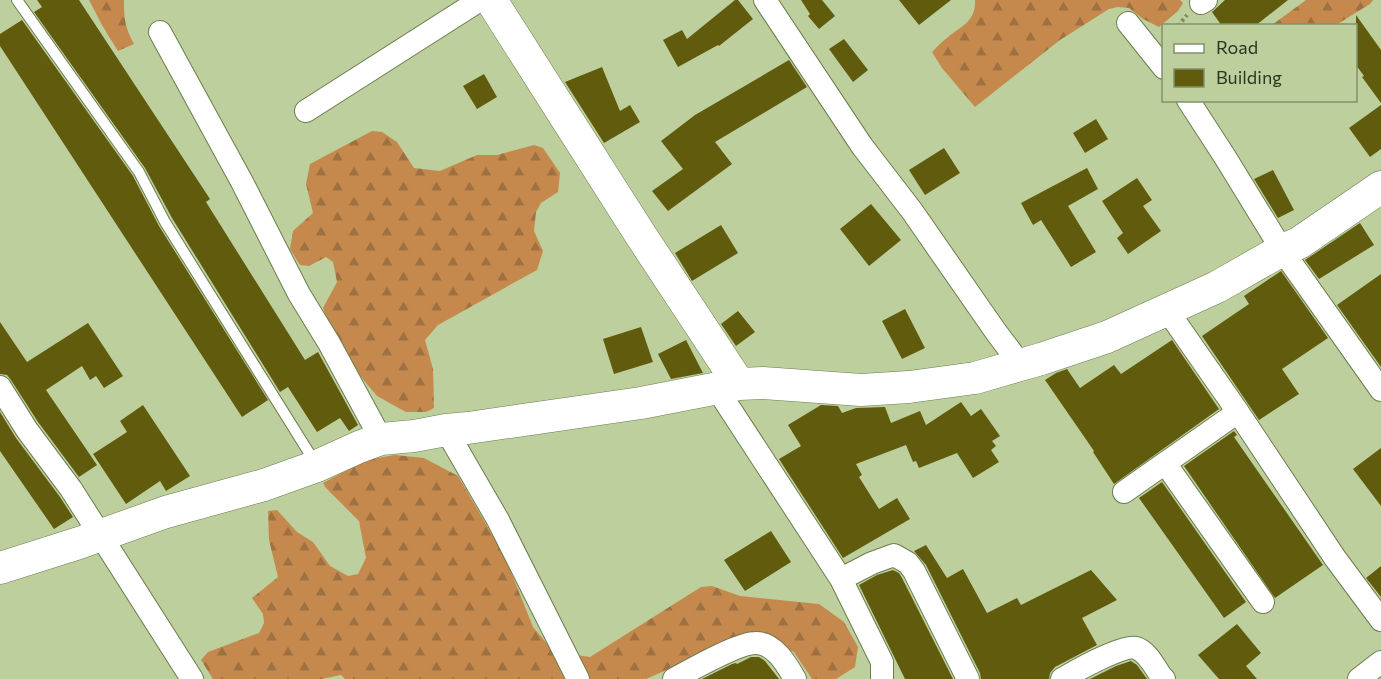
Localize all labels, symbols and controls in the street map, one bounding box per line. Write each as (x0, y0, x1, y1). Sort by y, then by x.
legend (1162, 24, 1357, 102)
text: Road (1216, 36, 1258, 58)
text: Building (1216, 66, 1282, 88)

